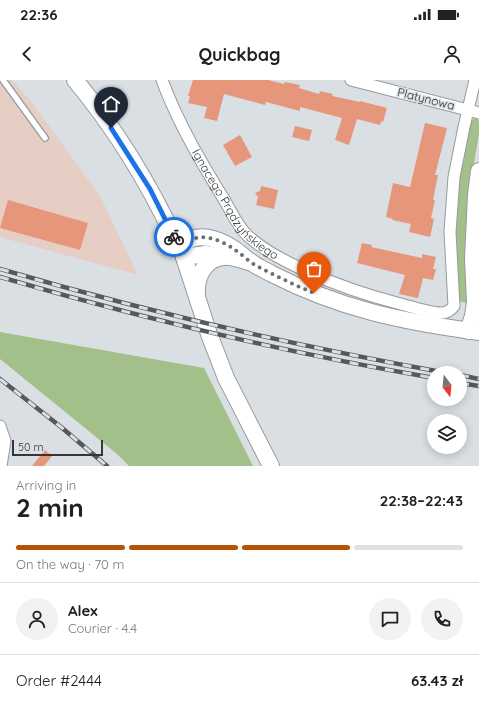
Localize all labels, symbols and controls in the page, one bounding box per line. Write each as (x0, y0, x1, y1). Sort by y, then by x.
text: 22:36 (20, 5, 58, 24)
icon: back (16, 43, 38, 65)
text: Quickbag (198, 43, 281, 66)
icon: person (441, 43, 463, 65)
street label: Platynowa (396, 84, 456, 113)
pin (94, 87, 128, 128)
icon: home (100, 93, 122, 115)
street label: Ignacego Prądzyńskiego (189, 146, 281, 263)
courier (154, 217, 194, 257)
icon: bike (163, 226, 185, 248)
pin (297, 252, 331, 293)
icon: bag (303, 258, 325, 280)
north arrow (427, 366, 467, 406)
map controls (427, 366, 467, 454)
button: layers (427, 414, 467, 454)
scale bar (12, 438, 103, 457)
text: 50 m (18, 440, 44, 454)
text: Arriving in (16, 477, 76, 493)
text: 2 min (16, 491, 84, 524)
text: 22:38–22:43 (380, 491, 463, 510)
text: On the way · 70 m (16, 556, 124, 572)
button: person (16, 598, 58, 640)
button: chat (369, 598, 411, 640)
button: phone (421, 598, 463, 640)
text: Alex (68, 601, 98, 620)
text: Courier · 4.4 (68, 620, 137, 636)
text: Order #2444 (16, 671, 102, 690)
text: 63.43 zł (411, 671, 463, 690)

